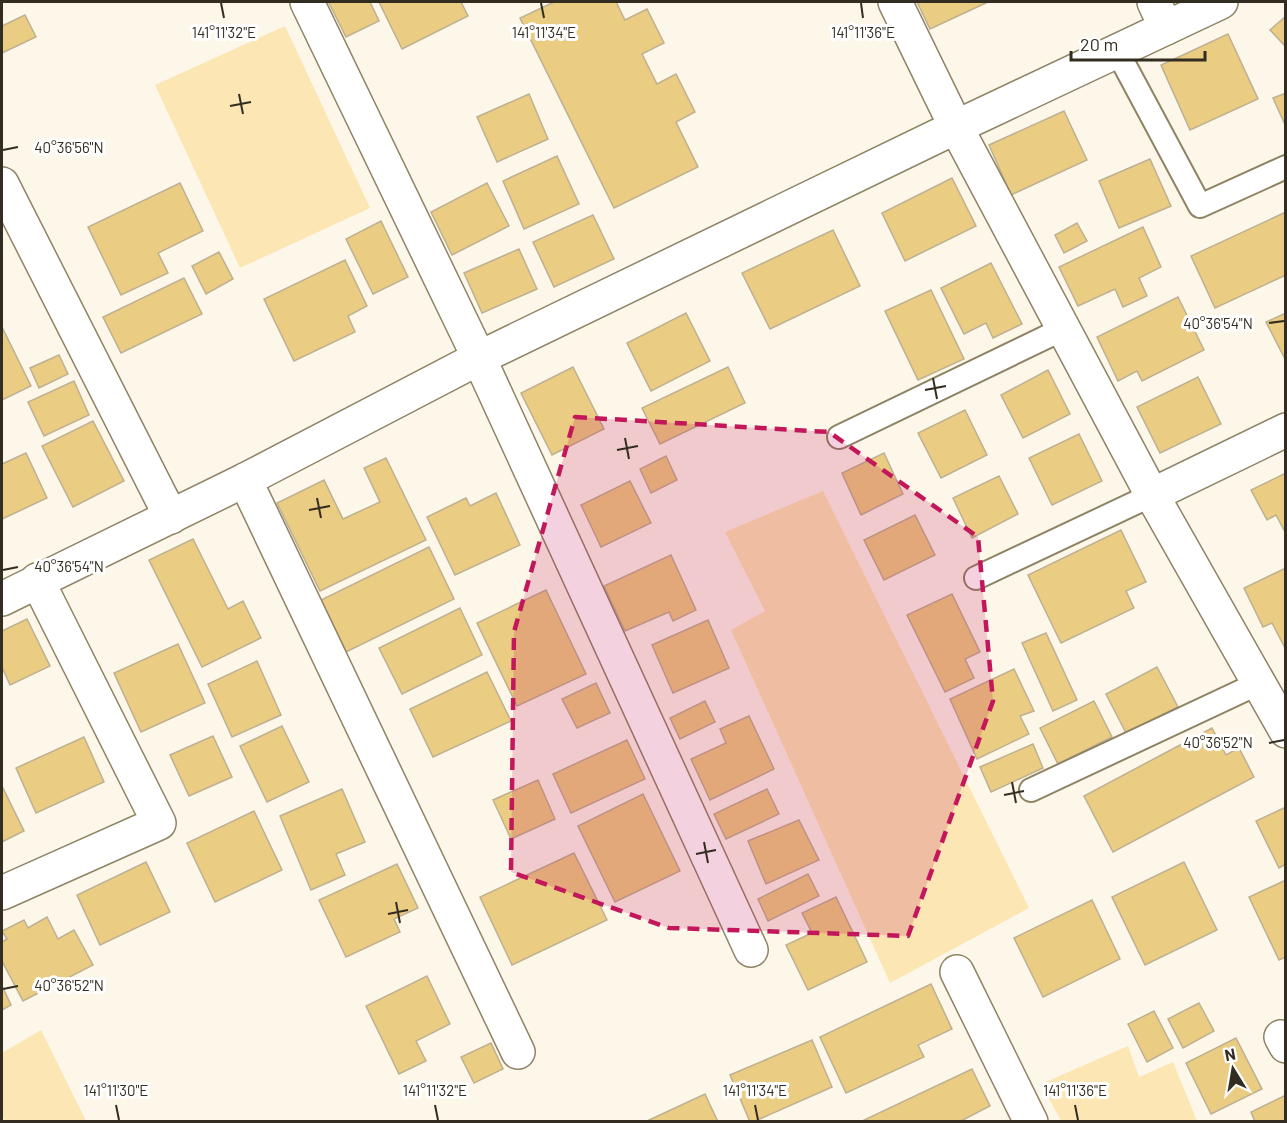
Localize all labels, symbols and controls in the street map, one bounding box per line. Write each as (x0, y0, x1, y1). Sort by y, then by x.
text: 141°11'32"E (192, 23, 256, 41)
text: 141°11'34"E (512, 23, 576, 41)
text: 141°11'36"E (831, 23, 895, 41)
scale bar (1071, 24, 1204, 62)
text: 20 m (1080, 33, 1118, 55)
text: 40°36'56"N (34, 138, 104, 156)
text: 40°36'54"N (1183, 314, 1253, 332)
text: 40°36'54"N (34, 557, 104, 575)
text: 40°36'52"N (1183, 733, 1253, 751)
text: 40°36'52"N (34, 976, 104, 994)
north arrow (1203, 1039, 1263, 1099)
text: N (1223, 1043, 1237, 1064)
text: 141°11'30"E (84, 1081, 148, 1099)
text: 141°11'32"E (403, 1081, 467, 1099)
text: 141°11'34"E (723, 1081, 787, 1099)
text: 141°11'36"E (1043, 1081, 1107, 1099)

